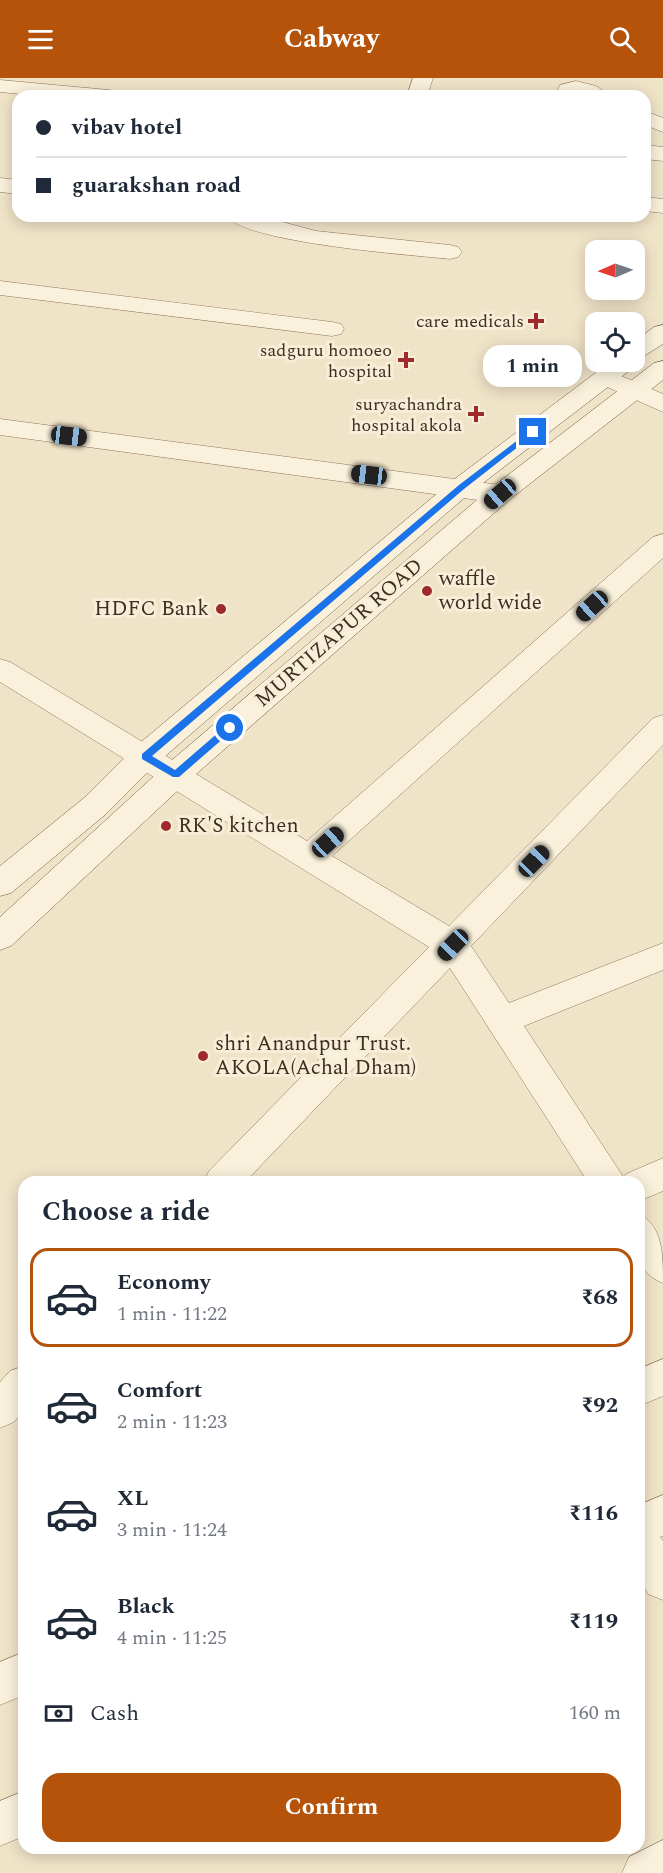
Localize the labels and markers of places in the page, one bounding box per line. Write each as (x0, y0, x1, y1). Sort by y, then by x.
place label: care medicals (416, 308, 524, 335)
marker: care medicals (529, 314, 543, 328)
place label: sadguru homoeo hospital (260, 337, 392, 385)
marker: sadguru homoeo hospital (397, 351, 415, 369)
place label: suryachandra hospital akola (351, 391, 462, 439)
marker: suryachandra hospital akola (467, 405, 485, 423)
place label: waffle world wide (438, 563, 542, 619)
marker: waffle world wide (420, 584, 434, 598)
place label: HDFC Bank (94, 593, 209, 625)
marker: HDFC Bank (214, 602, 228, 616)
place label: RK'S kitchen (178, 810, 299, 842)
marker: RK'S kitchen (159, 819, 173, 833)
place label: shri Anandpur Trust. AKOLA(Achal Dham) (215, 1028, 416, 1084)
marker: shri Anandpur Trust. AKOLA(Achal Dham) (196, 1049, 210, 1063)

